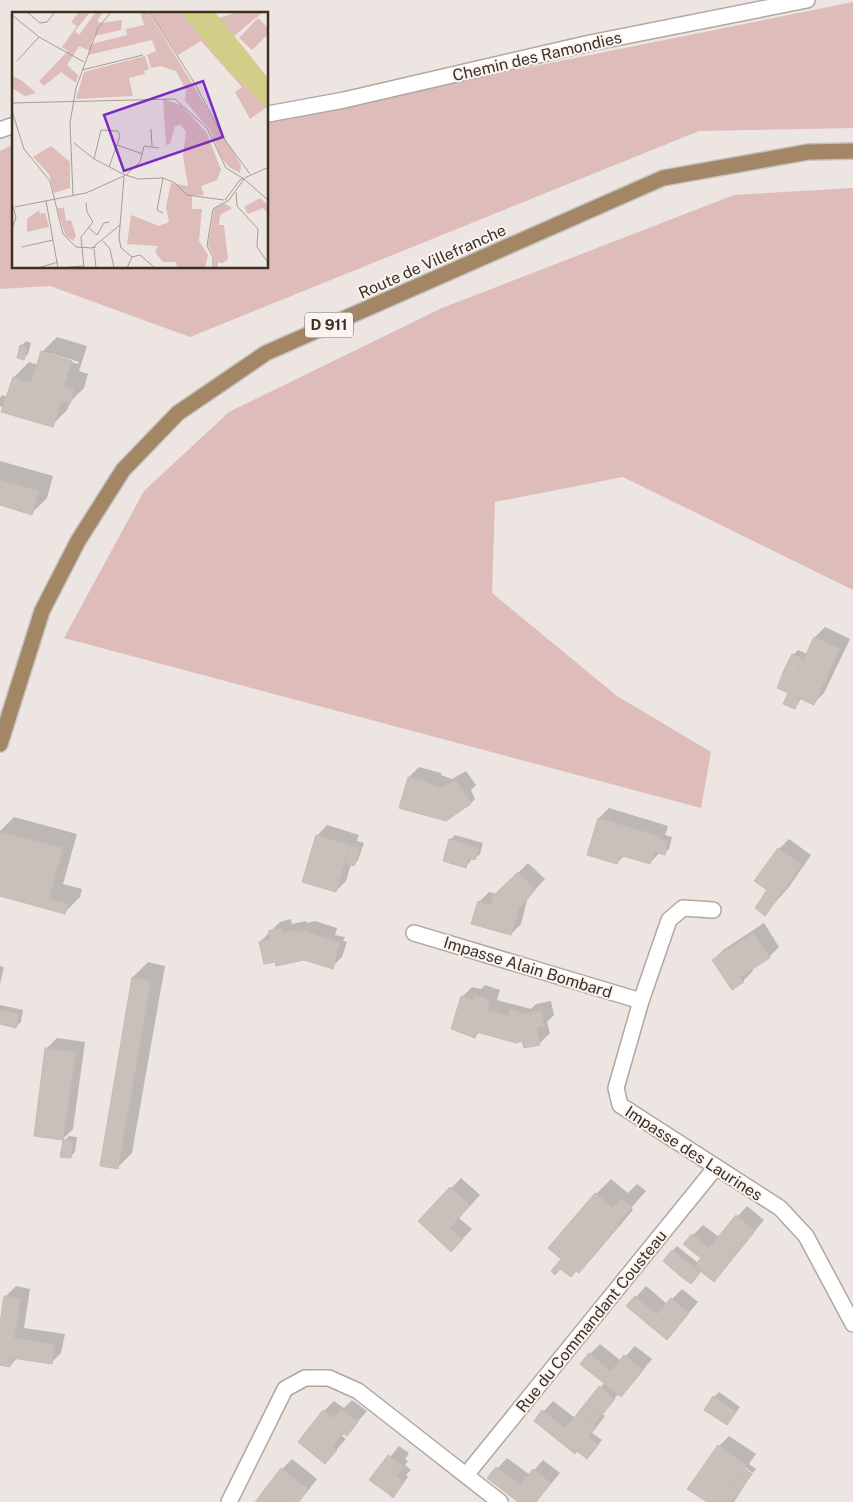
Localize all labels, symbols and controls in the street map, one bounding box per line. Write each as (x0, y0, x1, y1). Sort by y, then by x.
inset map (12, 12, 269, 269)
street label: Chemin des Ramondies (451, 28, 624, 85)
street label: Route de Villefranche (356, 220, 509, 303)
road number: D 911 (305, 312, 353, 338)
street label: Impasse Alain Bombard (441, 933, 614, 1002)
street label: Impasse des Laurines (622, 1102, 766, 1205)
street label: Rue du Commandant Cousteau (512, 1226, 671, 1416)

